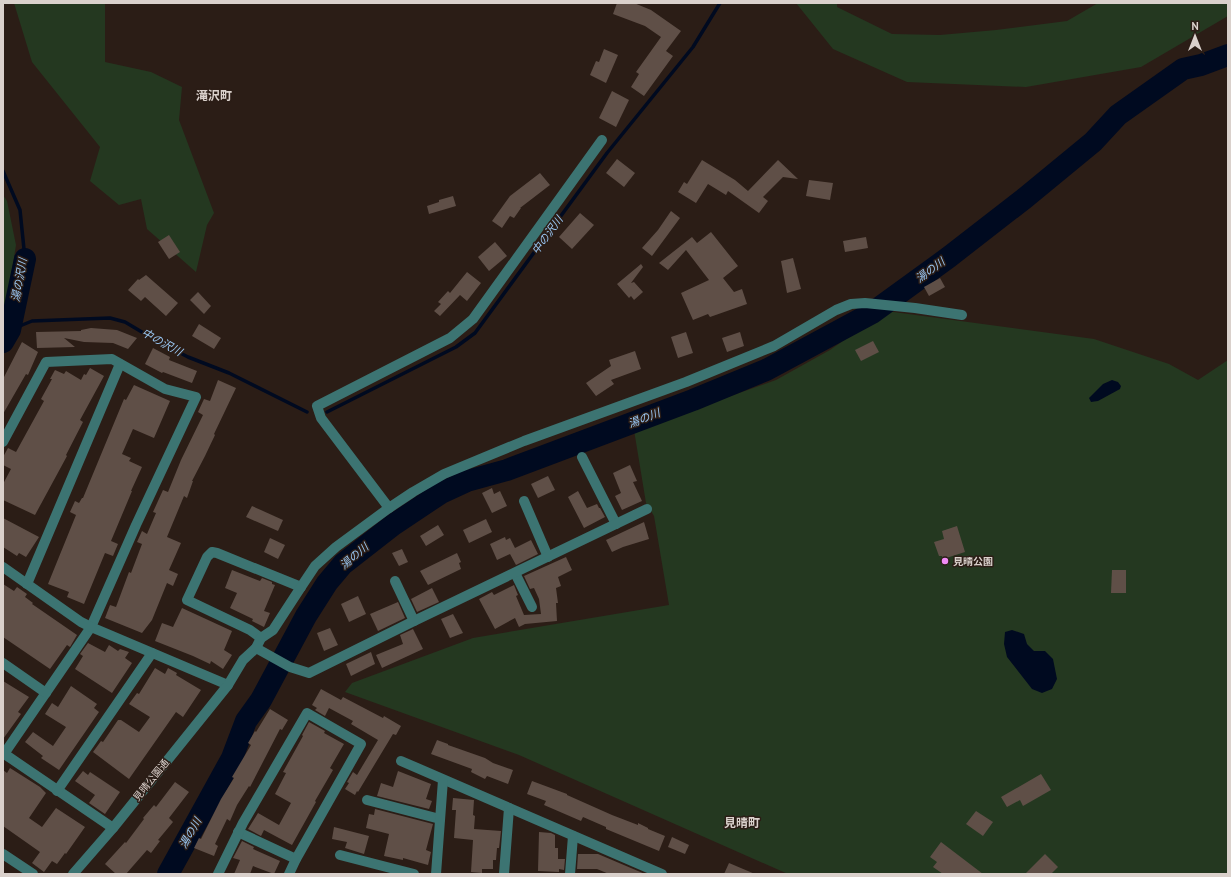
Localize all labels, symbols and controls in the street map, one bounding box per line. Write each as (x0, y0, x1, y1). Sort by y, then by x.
north arrow (1175, 16, 1215, 56)
text: N (1191, 19, 1199, 33)
district label: 滝沢町 (196, 88, 232, 103)
water label: 中の沢川 (528, 212, 566, 257)
water label: 湯の川 (913, 254, 948, 286)
water label: 湯の沢川 (8, 256, 30, 303)
water label: 中の沢川 (139, 325, 186, 359)
water label: 湯の川 (626, 405, 663, 430)
water label: 湯の川 (337, 539, 372, 572)
place label: 見晴公園 (953, 555, 993, 568)
marker: 見晴公園 (940, 556, 950, 566)
street label: 見晴公園通 (130, 756, 172, 804)
water label: 湯の川 (176, 814, 205, 851)
district label: 見晴町 (724, 815, 760, 830)

